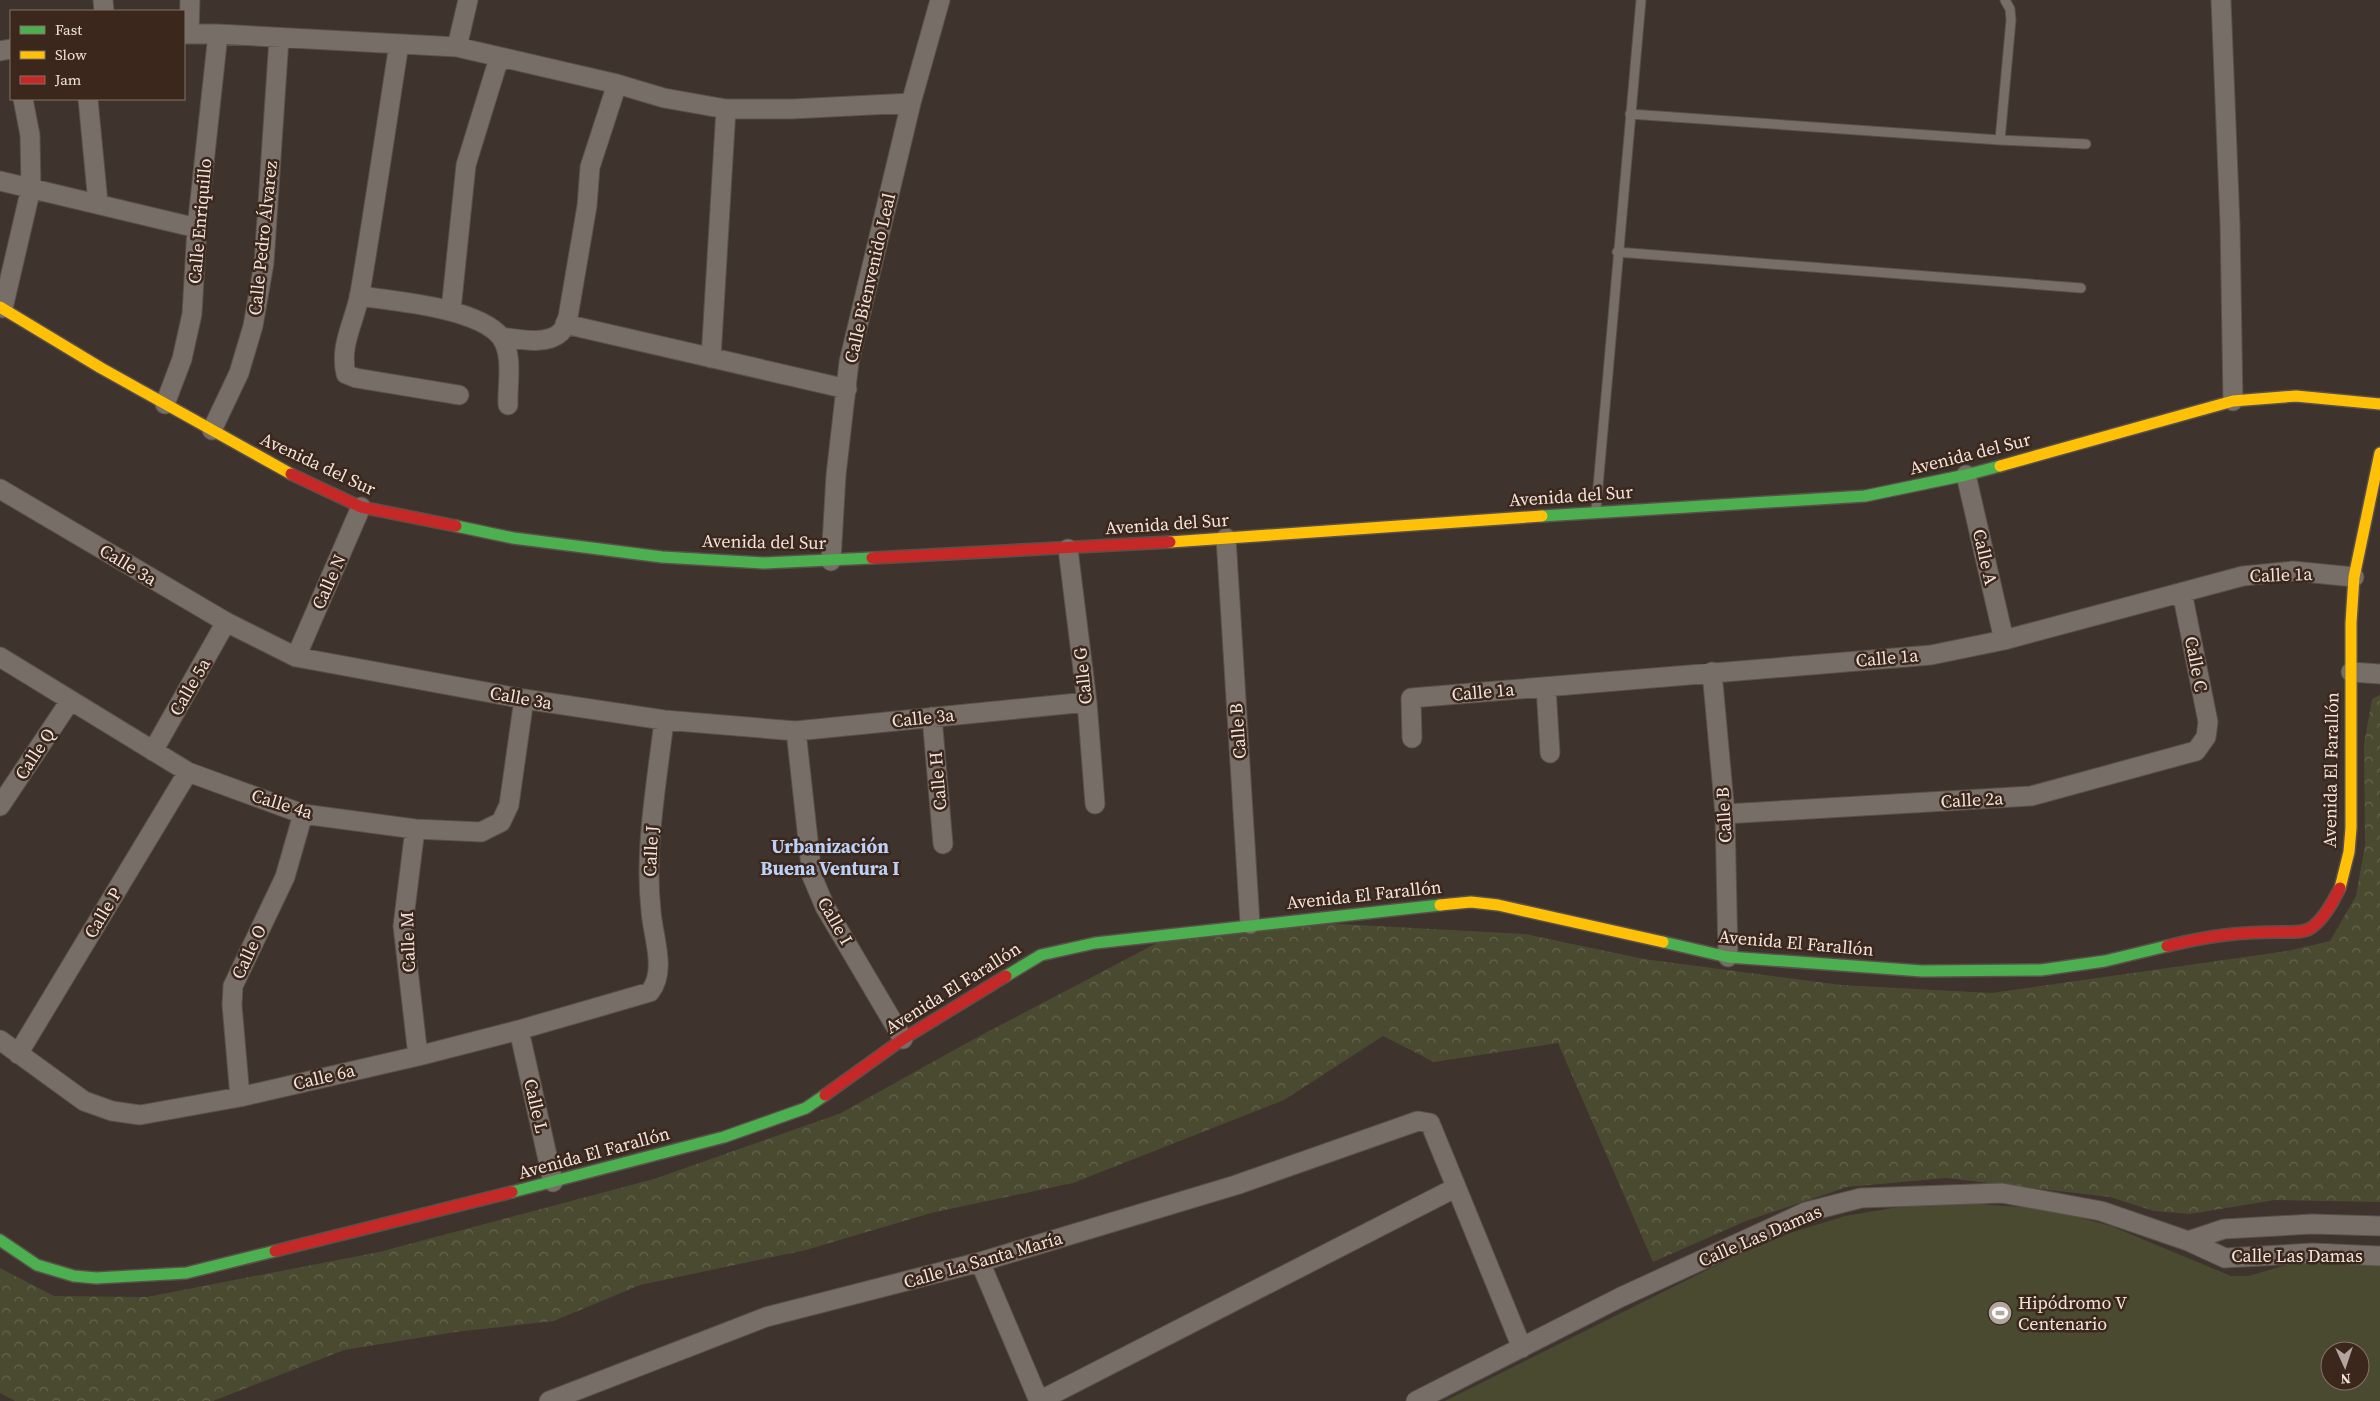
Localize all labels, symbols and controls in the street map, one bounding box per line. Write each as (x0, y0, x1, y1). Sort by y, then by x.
legend (10, 10, 185, 100)
text: Fast (55, 19, 82, 40)
text: Slow (55, 44, 87, 65)
text: Jam (54, 69, 82, 90)
street label: Calle Enriquillo (182, 157, 217, 285)
street label: Calle Pedro Álvarez (242, 159, 283, 317)
street label: Calle Bienvenido Leal (838, 191, 901, 365)
street label: Avenida del Sur (257, 426, 380, 501)
street label: Avenida del Sur (1907, 426, 2034, 481)
street label: Avenida del Sur (1508, 479, 1634, 512)
street label: Avenida del Sur (1104, 507, 1230, 540)
street label: Calle A (1967, 527, 2004, 587)
street label: Avenida del Sur (702, 528, 827, 555)
street label: Calle 3a (95, 538, 162, 592)
street label: Calle N (305, 550, 352, 613)
street label: Calle 1a (2249, 561, 2314, 588)
street label: Calle C (2179, 634, 2214, 694)
street label: Calle 1a (1855, 642, 1920, 673)
street label: Calle G (1067, 646, 1098, 706)
street label: Calle 5a (163, 653, 217, 720)
street label: Calle 1a (1451, 676, 1516, 707)
street label: Calle 3a (488, 680, 555, 715)
street label: Avenida El Farallón (2317, 692, 2344, 848)
street label: Calle 3a (890, 702, 956, 733)
street label: Calle B (1223, 702, 1252, 760)
street label: Calle Q (8, 723, 61, 785)
street label: Calle H (922, 751, 953, 811)
street label: Calle 4a (248, 782, 317, 825)
street label: Calle 2a (1940, 785, 2005, 814)
street label: Calle B (1710, 786, 1737, 844)
street label: Calle J (637, 824, 664, 877)
district label: Urbanización Buena Ventura I (760, 833, 900, 881)
street label: Avenida El Farallón (1285, 874, 1443, 915)
street label: Calle P (78, 882, 128, 943)
street label: Calle I (812, 892, 859, 949)
street label: Calle M (394, 911, 421, 973)
street label: Calle O (225, 921, 272, 983)
street label: Avenida El Farallón (1717, 923, 1875, 962)
street label: Avenida El Farallón (880, 936, 1025, 1039)
street label: Calle 6a (290, 1057, 358, 1096)
street label: Calle L (518, 1076, 555, 1136)
street label: Avenida El Farallón (515, 1120, 672, 1185)
street label: Calle Las Damas (1694, 1198, 1825, 1273)
street label: Calle La Santa María (901, 1225, 1066, 1294)
street label: Calle Las Damas (2231, 1243, 2363, 1268)
place label: Hipódromo V Centenario (2018, 1290, 2127, 1336)
sports icon: Hipódromo V Centenario (1987, 1300, 2013, 1326)
north arrow (2320, 1341, 2370, 1391)
text: N (2340, 1369, 2351, 1389)

